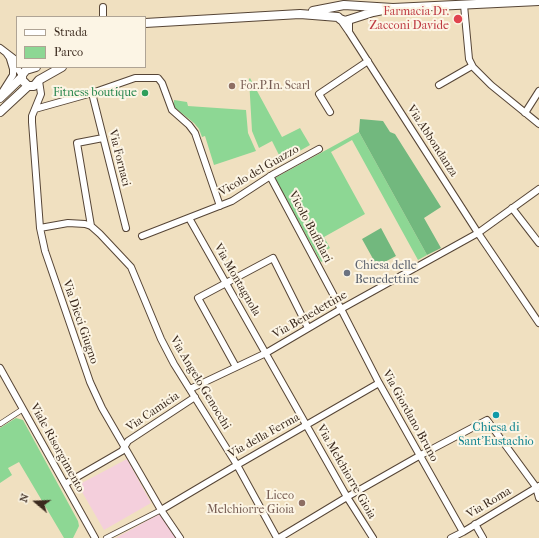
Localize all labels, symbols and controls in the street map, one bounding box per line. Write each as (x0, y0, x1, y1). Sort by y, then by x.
place label: Farmacia Dr. Zacconi Davide (369, 5, 449, 33)
marker: Farmacia Dr. Zacconi Davide (452, 13, 464, 25)
legend (16, 16, 146, 68)
text: Strada (54, 25, 87, 39)
text: Parco (54, 45, 83, 59)
place label: For.P.In. Scarl (240, 79, 310, 93)
marker: For.P.In. Scarl (227, 81, 237, 91)
place label: Fitness boutique (53, 86, 137, 100)
marker: Fitness boutique (140, 88, 150, 98)
street label: Via Abbondanza (403, 102, 461, 180)
street label: Via Fornaci (105, 128, 133, 188)
street label: Vicolo del Guazzo (216, 142, 302, 200)
street label: Vicolo Buffalari (285, 189, 335, 265)
street label: Via Montagnola (210, 241, 264, 319)
place label: Chiesa delle Benedettine (355, 259, 419, 287)
marker: Chiesa delle Benedettine (342, 268, 352, 278)
street label: Via Dieci Giugno (59, 278, 101, 366)
street label: Via Benedettine (270, 288, 350, 342)
street label: Via Angelo Genocchi (166, 334, 234, 432)
street label: Via Giordano Bruno (379, 368, 441, 464)
street label: Via Camicia (124, 389, 182, 435)
street label: Viale Risorgimento (27, 401, 87, 495)
street label: Via della Ferma (226, 410, 302, 462)
marker: Chiesa di Sant'Eustachio (491, 410, 501, 420)
place label: Chiesa di Sant'Eustachio (458, 421, 534, 449)
street label: Via Melchiorre Gioia (313, 422, 379, 522)
north arrow (16, 482, 56, 522)
street label: Via Roma (464, 484, 514, 522)
place label: Liceo Melchiorre Gioia (207, 489, 294, 517)
text: N (17, 492, 32, 504)
marker: Liceo Melchiorre Gioia (297, 498, 307, 508)

